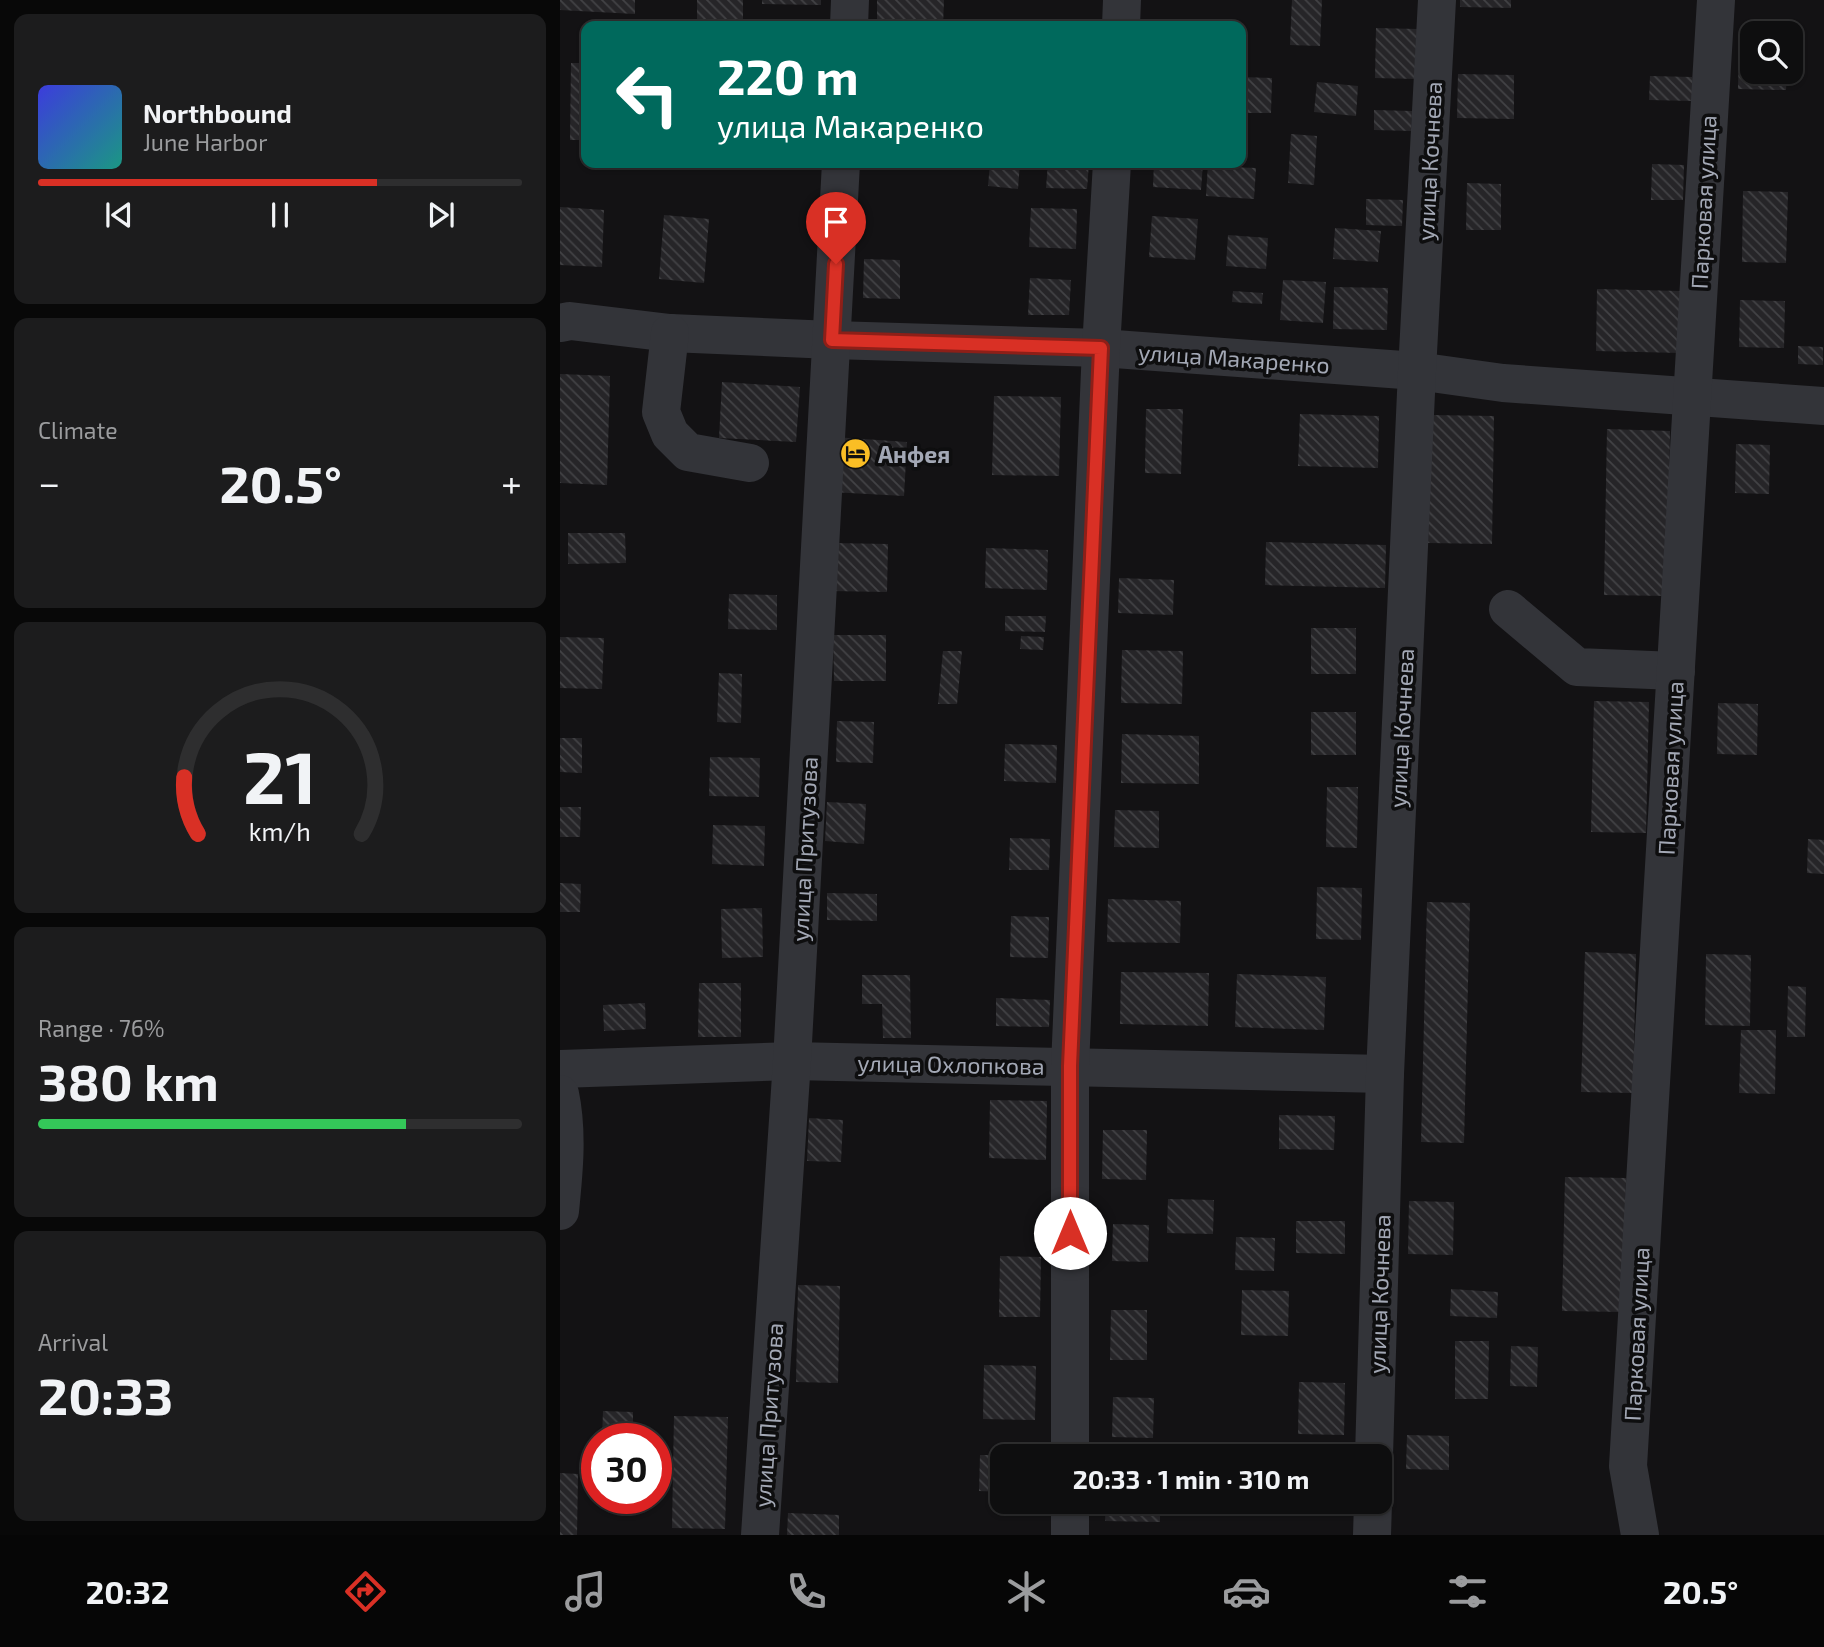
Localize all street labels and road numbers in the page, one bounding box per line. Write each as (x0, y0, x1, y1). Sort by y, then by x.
street label: улица Кочнева (1411, 81, 1448, 241)
street label: Парковая улица (1684, 114, 1723, 290)
street label: улица Макаренко (1137, 337, 1331, 380)
street label: улица Кочнева (1383, 648, 1420, 808)
street label: Парковая улица (1651, 680, 1690, 856)
street label: улица Притузова (785, 756, 824, 942)
street label: улица Охлопкова (857, 1048, 1045, 1081)
street label: улица Кочнева (1362, 1214, 1397, 1374)
street label: Парковая улица (1617, 1246, 1656, 1422)
street label: улица Притузова (748, 1322, 789, 1508)

